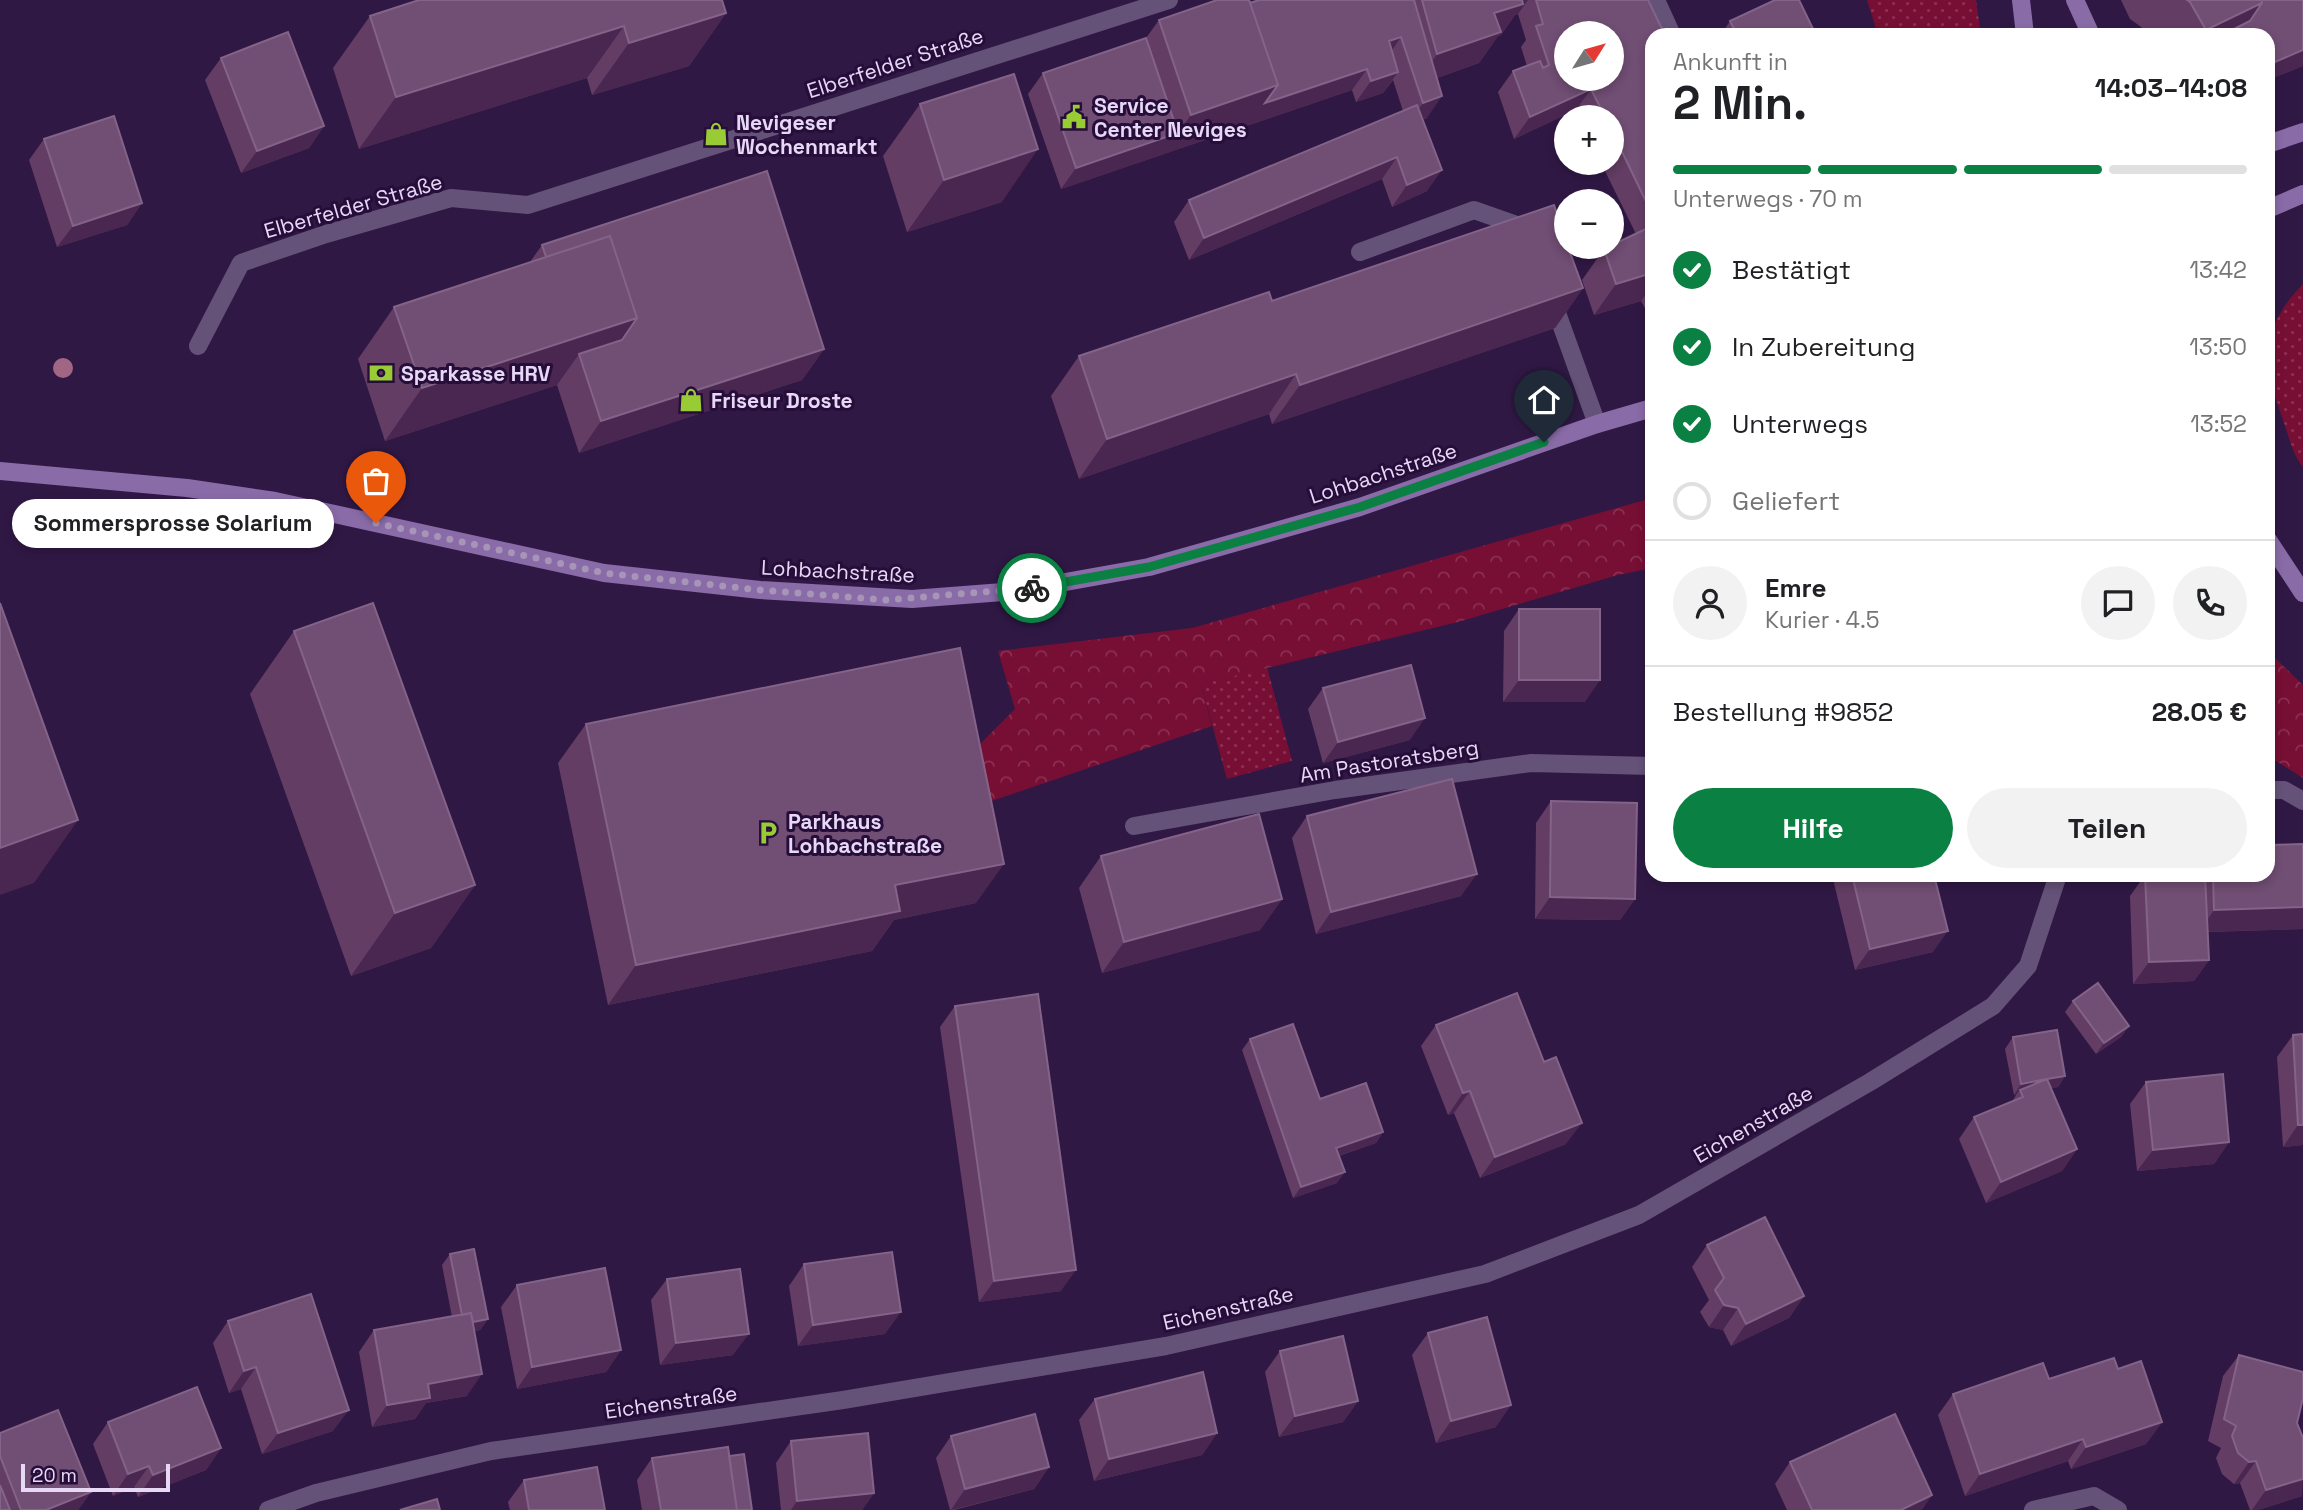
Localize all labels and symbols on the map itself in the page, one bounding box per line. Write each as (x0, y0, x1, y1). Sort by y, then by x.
north arrow (1554, 21, 1624, 91)
street label: Elberfelder Straße (803, 22, 987, 104)
place label: Service Center Neviges (1094, 92, 1247, 143)
public building icon: Service Center Neviges (1060, 103, 1088, 131)
place label: Nevigeser Wochenmarkt (736, 109, 878, 160)
shop icon: Nevigeser Wochenmarkt (702, 120, 730, 148)
street label: Elberfelder Straße (261, 168, 445, 244)
bank icon: Sparkasse HRV (367, 359, 395, 387)
place label: Sparkasse HRV (401, 360, 551, 387)
pin (1514, 370, 1574, 442)
shop icon: Friseur Droste (677, 386, 705, 414)
place label: Friseur Droste (711, 387, 853, 414)
street label: Lohbachstraße (1306, 436, 1460, 510)
pin (346, 451, 406, 523)
callout: Sommersprosse Solarium (12, 498, 334, 548)
street label: Lohbachstraße (761, 553, 915, 589)
courier (997, 553, 1067, 623)
street label: Am Pastoratsberg (1298, 734, 1480, 788)
place label: Parkhaus Lohbachstraße (788, 808, 942, 859)
parking icon: Parkhaus Lohbachstraße (754, 819, 782, 847)
street label: Eichenstraße (1688, 1079, 1818, 1169)
street label: Eichenstraße (1160, 1280, 1296, 1336)
street label: Eichenstraße (603, 1379, 739, 1425)
scale bar (21, 1461, 170, 1493)

